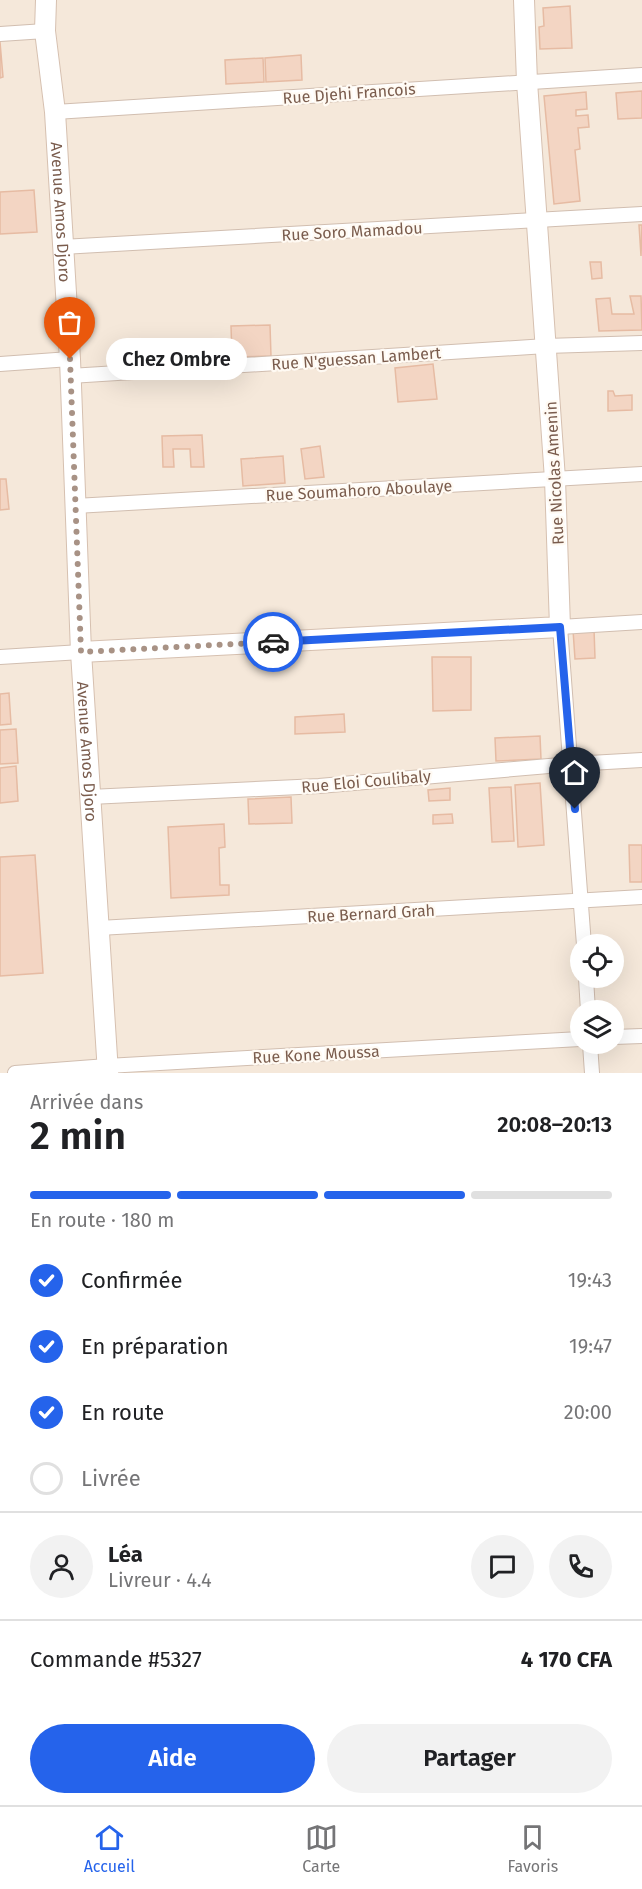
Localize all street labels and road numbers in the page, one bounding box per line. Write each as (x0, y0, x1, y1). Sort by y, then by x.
street label: Rue Djehi Francois (282, 79, 416, 108)
street label: Avenue Amos Djoro (47, 141, 74, 283)
street label: Rue Soro Mamadou (281, 218, 423, 245)
street label: Rue N'guessan Lambert (271, 343, 442, 374)
street label: Rue Nicolas Amenin (541, 401, 568, 545)
street label: Rue Soumahoro Aboulaye (265, 476, 453, 505)
street label: Avenue Amos Djoro (73, 681, 101, 822)
street label: Rue Eloi Coulibaly (301, 766, 432, 797)
street label: Rue Bernard Grah (307, 901, 435, 926)
street label: Rue Kone Moussa (252, 1042, 380, 1067)

